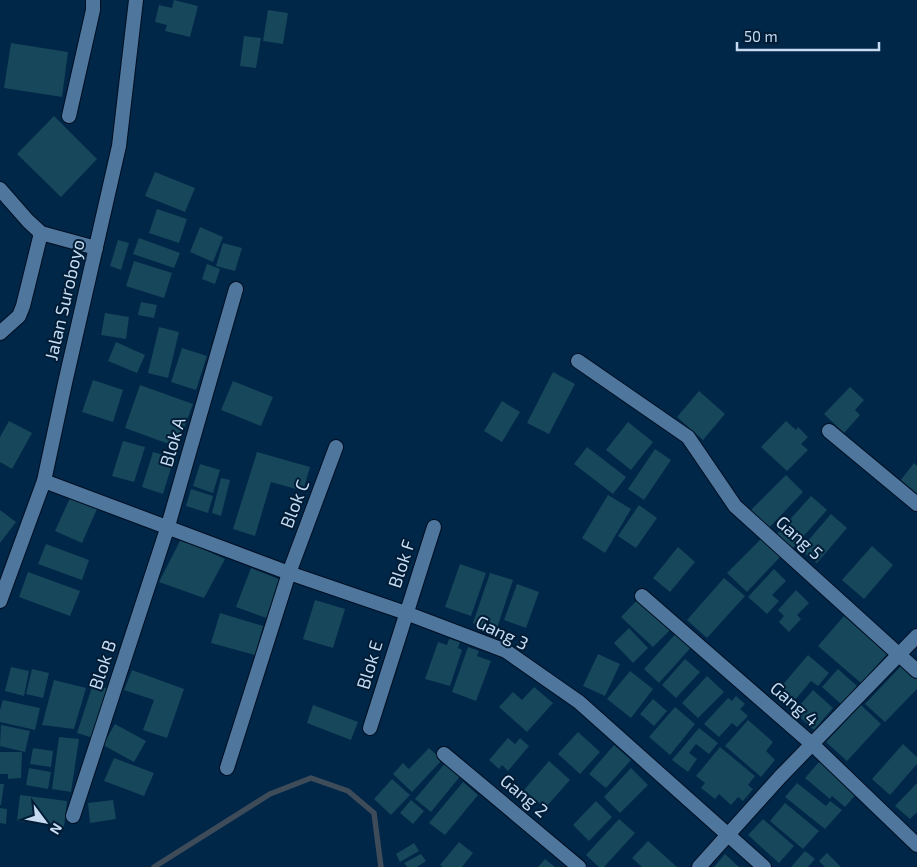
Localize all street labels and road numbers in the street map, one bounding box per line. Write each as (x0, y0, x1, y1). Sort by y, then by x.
street label: Jalan Suroboyo (39, 237, 89, 362)
street label: Blok A (155, 414, 190, 469)
street label: Blok C (275, 476, 313, 531)
street label: Gang 5 (772, 511, 828, 564)
street label: Blok F (383, 537, 419, 591)
street label: Gang 3 (473, 610, 532, 654)
street label: Blok B (84, 637, 120, 692)
street label: Blok E (351, 638, 387, 692)
street label: Gang 4 (766, 676, 823, 730)
street label: Gang 2 (496, 769, 553, 822)

